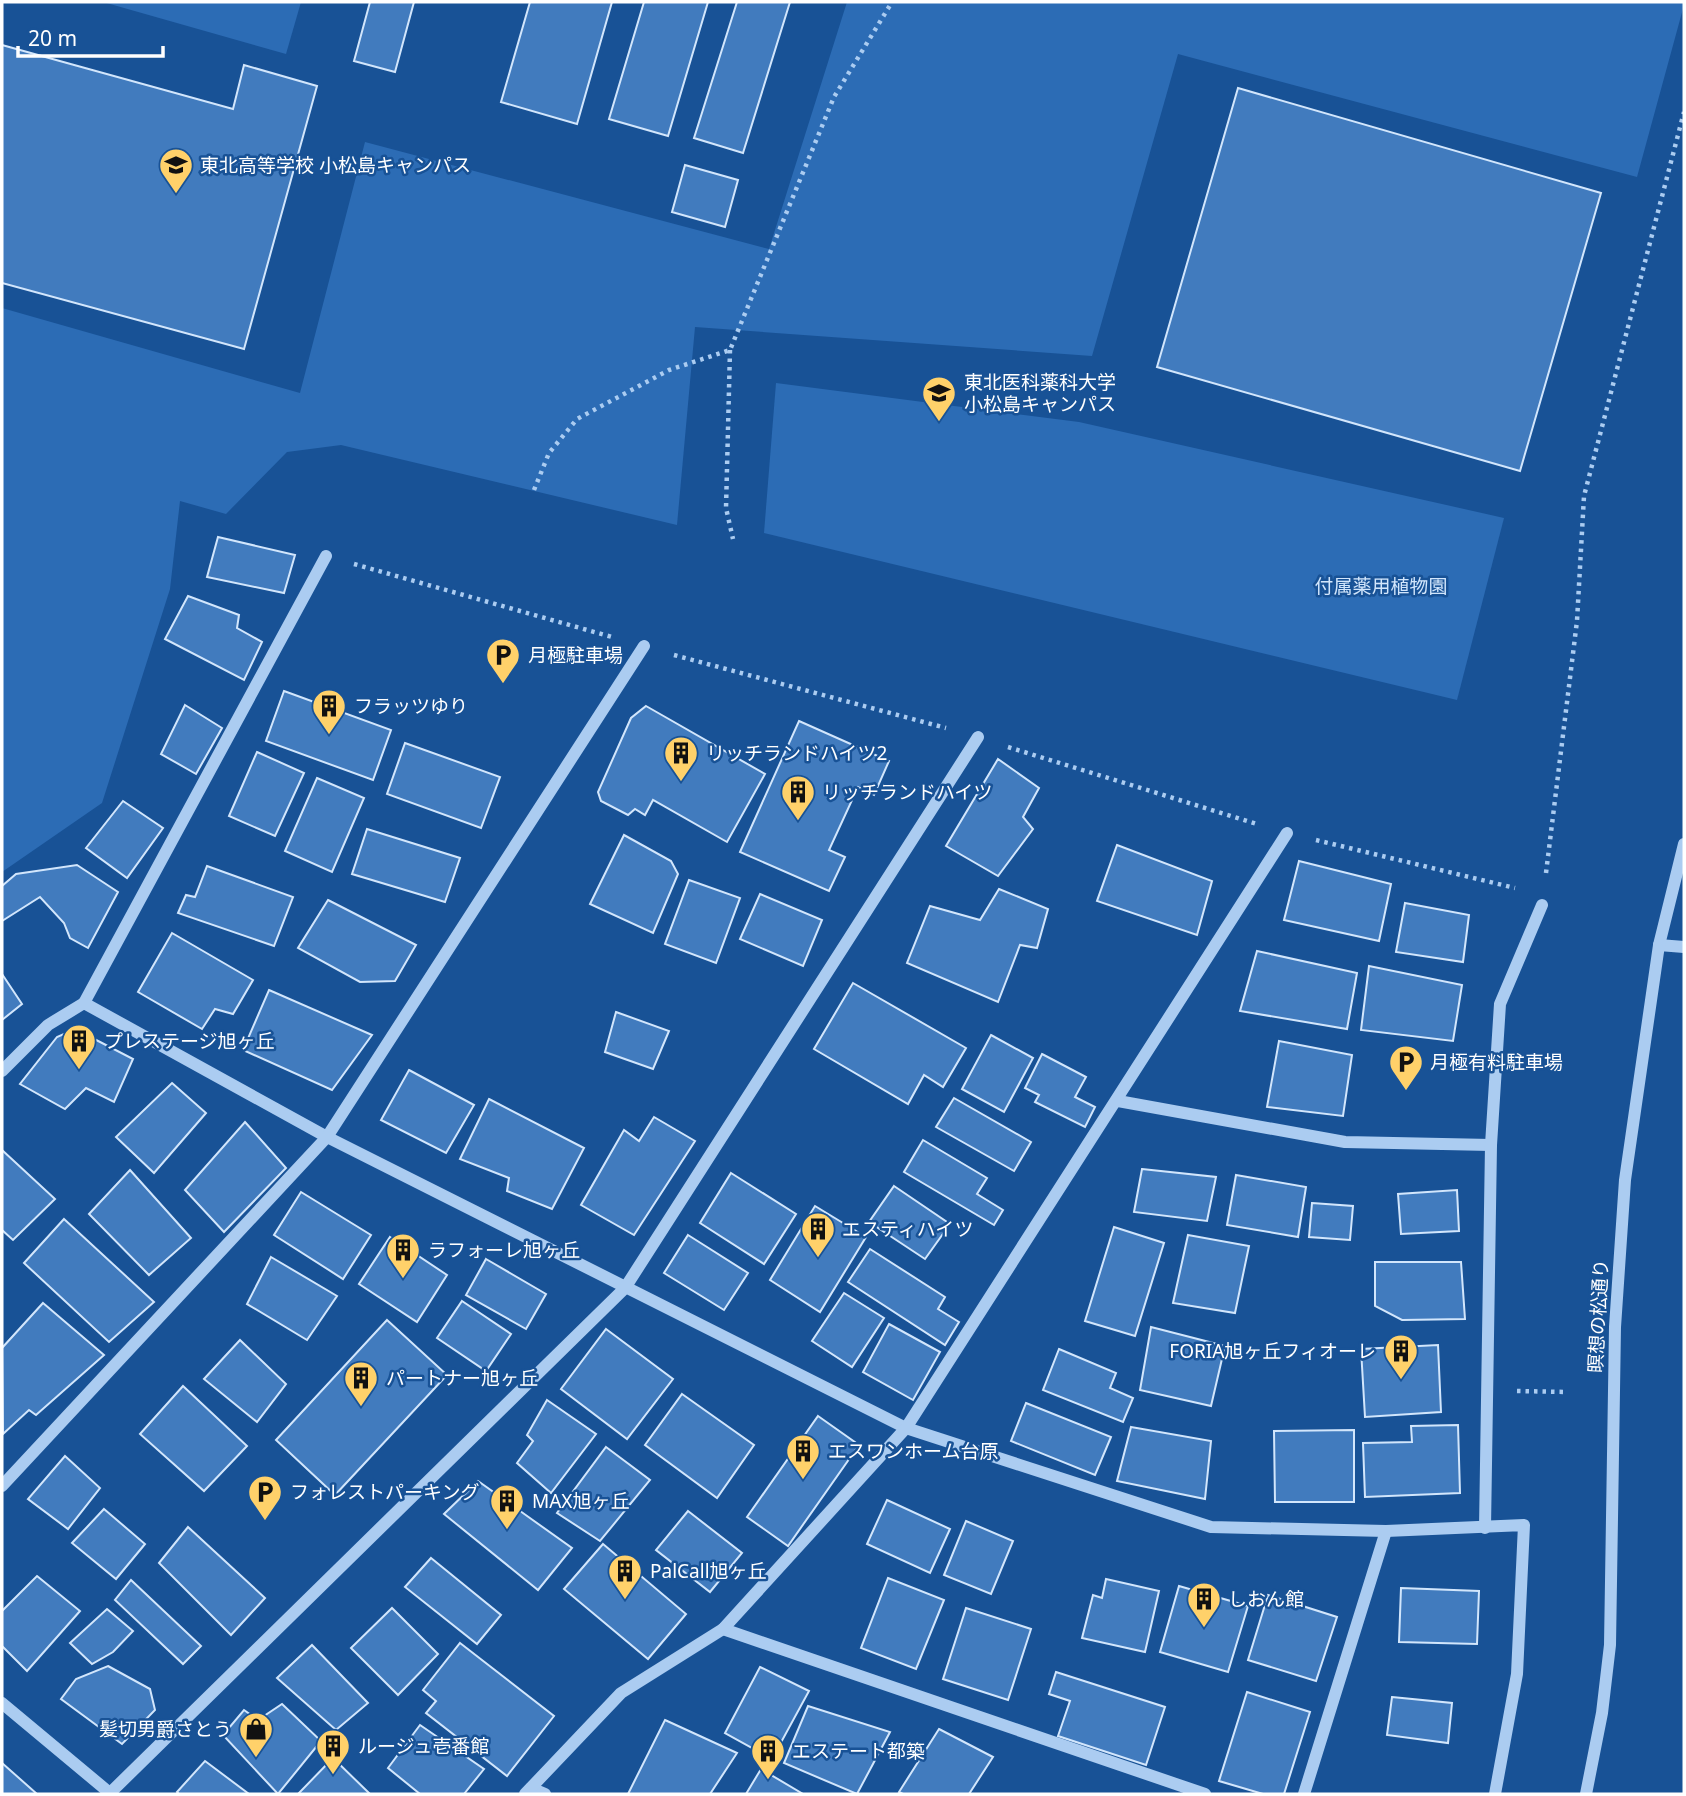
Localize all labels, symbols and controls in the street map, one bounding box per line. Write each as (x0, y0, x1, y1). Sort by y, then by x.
scale bar (18, 14, 163, 58)
text: 20 m (28, 24, 77, 52)
school or university icon: 東北高等学校 小松島キャンパス (157, 146, 195, 195)
place label: 東北高等学校 小松島キャンパス (200, 152, 471, 178)
place label: 東北医科薬科大学 小松島キャンパス (964, 369, 1116, 417)
school or university icon: 東北医科薬科大学 小松島キャンパス (920, 374, 958, 423)
park label: 付属薬用植物園 (1314, 573, 1448, 599)
parking icon: 月極駐車場 (484, 636, 522, 685)
place label: 月極駐車場 (528, 642, 623, 668)
building icon: フラッツゆり (310, 687, 348, 736)
place label: フラッツゆり (354, 693, 468, 719)
building icon: リッチランドハイツ2 (662, 734, 700, 783)
place label: リッチランドハイツ2 (706, 740, 888, 766)
building icon: リッチランドハイツ (779, 773, 817, 822)
place label: リッチランドハイツ (822, 779, 993, 805)
building icon: プレステージ旭ヶ丘 (60, 1022, 98, 1071)
place label: プレステージ旭ヶ丘 (104, 1028, 275, 1054)
parking icon: 月極有料駐車場 (1387, 1043, 1425, 1092)
place label: 月極有料駐車場 (1430, 1049, 1563, 1075)
building icon: エスティハイツ (799, 1210, 837, 1259)
place label: エスティハイツ (842, 1216, 973, 1242)
building icon: ラフォーレ旭ヶ丘 (384, 1231, 422, 1280)
place label: ラフォーレ旭ヶ丘 (428, 1237, 580, 1263)
street label: 瞑想の松通り (1582, 1258, 1614, 1374)
building icon: FORIA旭ヶ丘フィオーレ (1382, 1332, 1420, 1381)
place label: FORIA旭ヶ丘フィオーレ (1169, 1338, 1376, 1364)
building icon: パートナー旭ヶ丘 (342, 1359, 380, 1408)
place label: パートナー旭ヶ丘 (386, 1365, 538, 1391)
building icon: エスワンホーム台原 (784, 1432, 822, 1481)
place label: エスワンホーム台原 (828, 1438, 998, 1464)
parking icon: フォレストパーキング (246, 1473, 284, 1522)
place label: フォレストパーキング (290, 1479, 479, 1505)
building icon: MAX旭ヶ丘 (488, 1482, 526, 1531)
place label: MAX旭ヶ丘 (532, 1488, 630, 1514)
building icon: PalCall旭ヶ丘 (606, 1552, 644, 1601)
place label: PalCall旭ヶ丘 (650, 1558, 767, 1584)
building icon: しおん館 (1185, 1580, 1223, 1629)
place label: しおん館 (1228, 1586, 1304, 1612)
shop icon: 髪切男爵さとう (237, 1710, 275, 1759)
place label: 髪切男爵さとう (99, 1716, 232, 1742)
building icon: ルージュ壱番館 (314, 1727, 352, 1776)
building icon: エステート都築 (749, 1732, 787, 1781)
place label: ルージュ壱番館 (358, 1733, 489, 1759)
place label: エステート都築 (792, 1738, 925, 1764)

